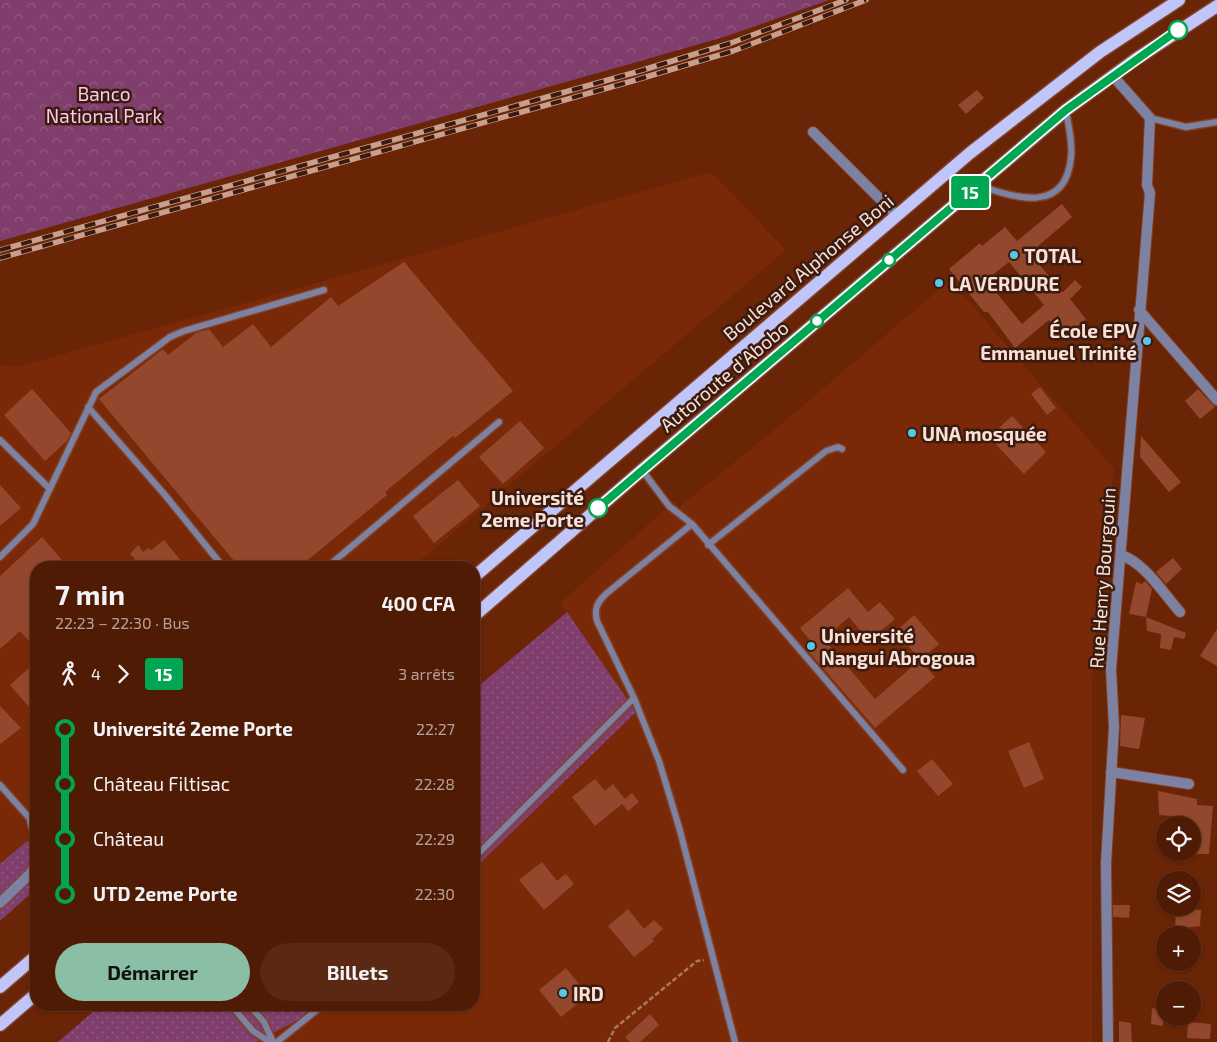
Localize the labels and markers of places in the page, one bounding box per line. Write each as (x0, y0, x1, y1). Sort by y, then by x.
unlabelled marker (1168, 20, 1188, 40)
place label: TOTAL (1024, 244, 1081, 267)
marker: TOTAL (1008, 249, 1020, 261)
unlabelled marker (882, 253, 896, 267)
place label: LA VERDURE (949, 272, 1060, 295)
marker: LA VERDURE (933, 277, 945, 289)
unlabelled marker (810, 314, 824, 328)
place label: École EPV Emmanuel Trinité (980, 318, 1138, 364)
marker: École EPV Emmanuel Trinité (1141, 335, 1153, 347)
place label: UNA mosquée (922, 422, 1047, 445)
marker: UNA mosquée (906, 427, 918, 439)
place label: Université 2eme Porte (481, 486, 584, 531)
marker: Université 2eme Porte (588, 498, 608, 518)
place label: Université Nangui Abrogoua (821, 624, 975, 669)
marker: Université Nangui Abrogoua (805, 640, 817, 652)
place label: IRD (573, 982, 604, 1005)
marker: IRD (557, 987, 569, 999)

